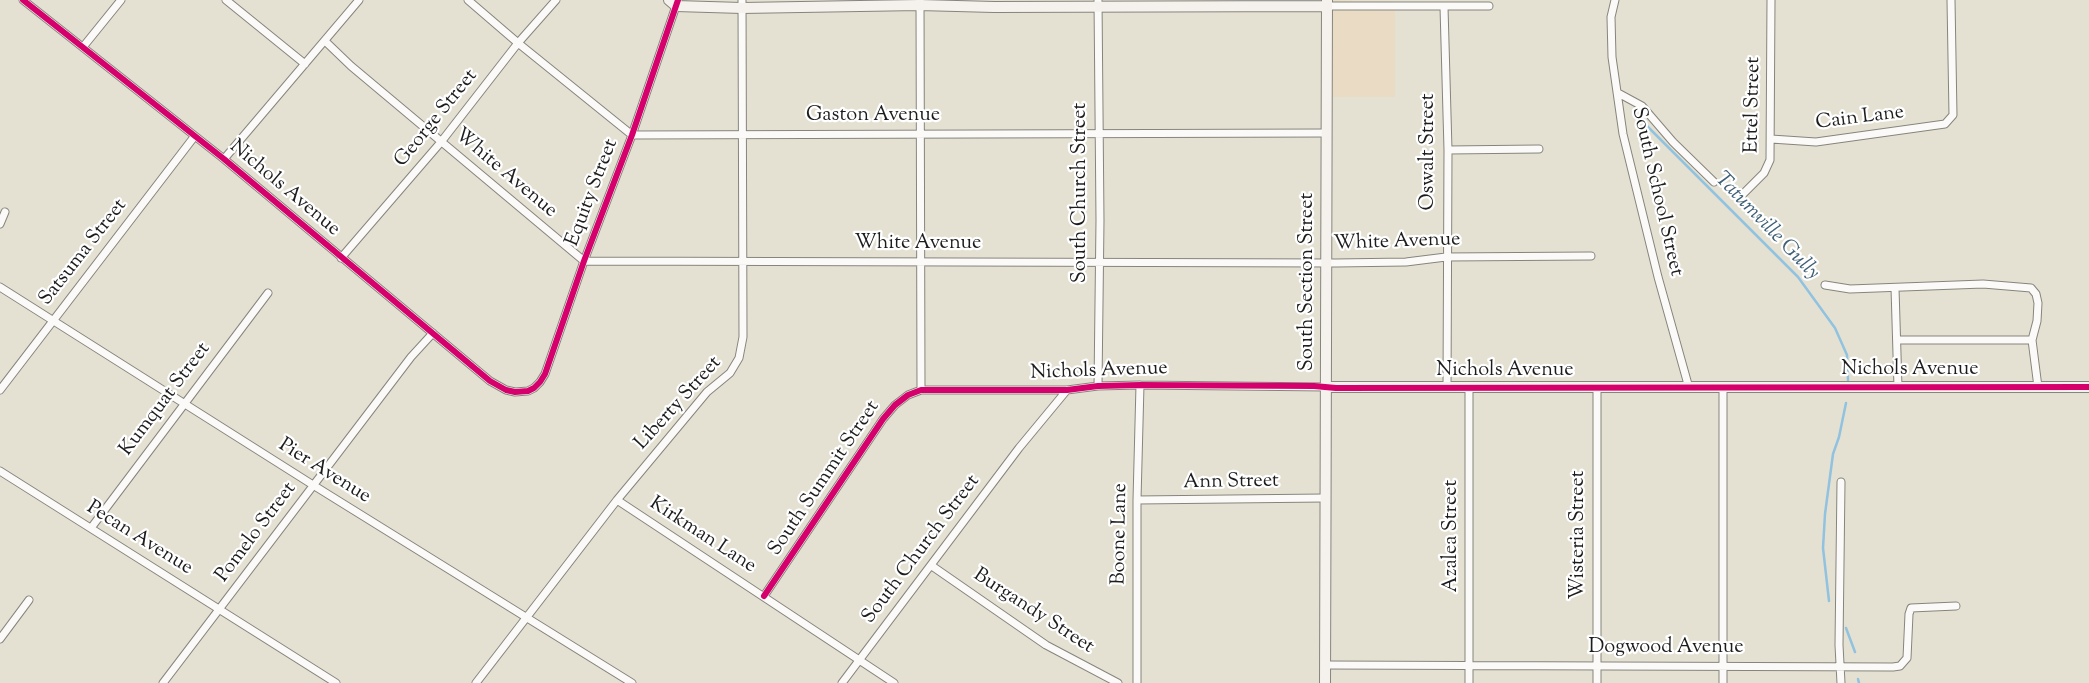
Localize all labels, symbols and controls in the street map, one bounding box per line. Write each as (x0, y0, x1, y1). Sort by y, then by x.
street label: Ettel Street (1741, 57, 1767, 153)
street label: George Street (390, 65, 484, 173)
street label: Oswalt Street (1418, 93, 1442, 211)
street label: Cain Lane (1814, 102, 1906, 136)
street label: South Church Street (1070, 103, 1094, 283)
street label: Gaston Avenue (806, 105, 940, 129)
street label: South School Street (1625, 105, 1687, 279)
street label: White Avenue (449, 124, 561, 224)
street label: Nichols Avenue (224, 136, 344, 242)
street label: Equity Street (562, 136, 624, 250)
water label: Tatumville Gully (1708, 168, 1824, 286)
street label: South Section Street (1297, 193, 1321, 371)
street label: Satsuma Street (35, 195, 133, 311)
street label: White Avenue (1333, 229, 1461, 257)
street label: White Avenue (855, 233, 981, 257)
street label: Kumquat Street (116, 339, 216, 461)
street label: Liberty Street (631, 352, 727, 456)
street label: Nichols Avenue (1030, 358, 1168, 386)
street label: Nichols Avenue (1841, 359, 1979, 383)
street label: Nichols Avenue (1436, 360, 1574, 384)
street label: South Summit Street (764, 397, 886, 561)
street label: Pier Avenue (273, 434, 375, 510)
street label: Ann Street (1183, 470, 1279, 496)
street label: Wisteria Street (1568, 470, 1592, 600)
street label: South Church Street (858, 471, 986, 629)
street label: Pomelo Street (212, 478, 302, 588)
street label: Azalea Street (1441, 480, 1465, 592)
street label: Boone Lane (1108, 483, 1134, 585)
street label: Kirkman Lane (644, 493, 760, 579)
street label: Pecan Avenue (81, 497, 197, 581)
street label: Burgandy Street (968, 564, 1098, 660)
street label: Dogwood Avenue (1588, 637, 1744, 661)

